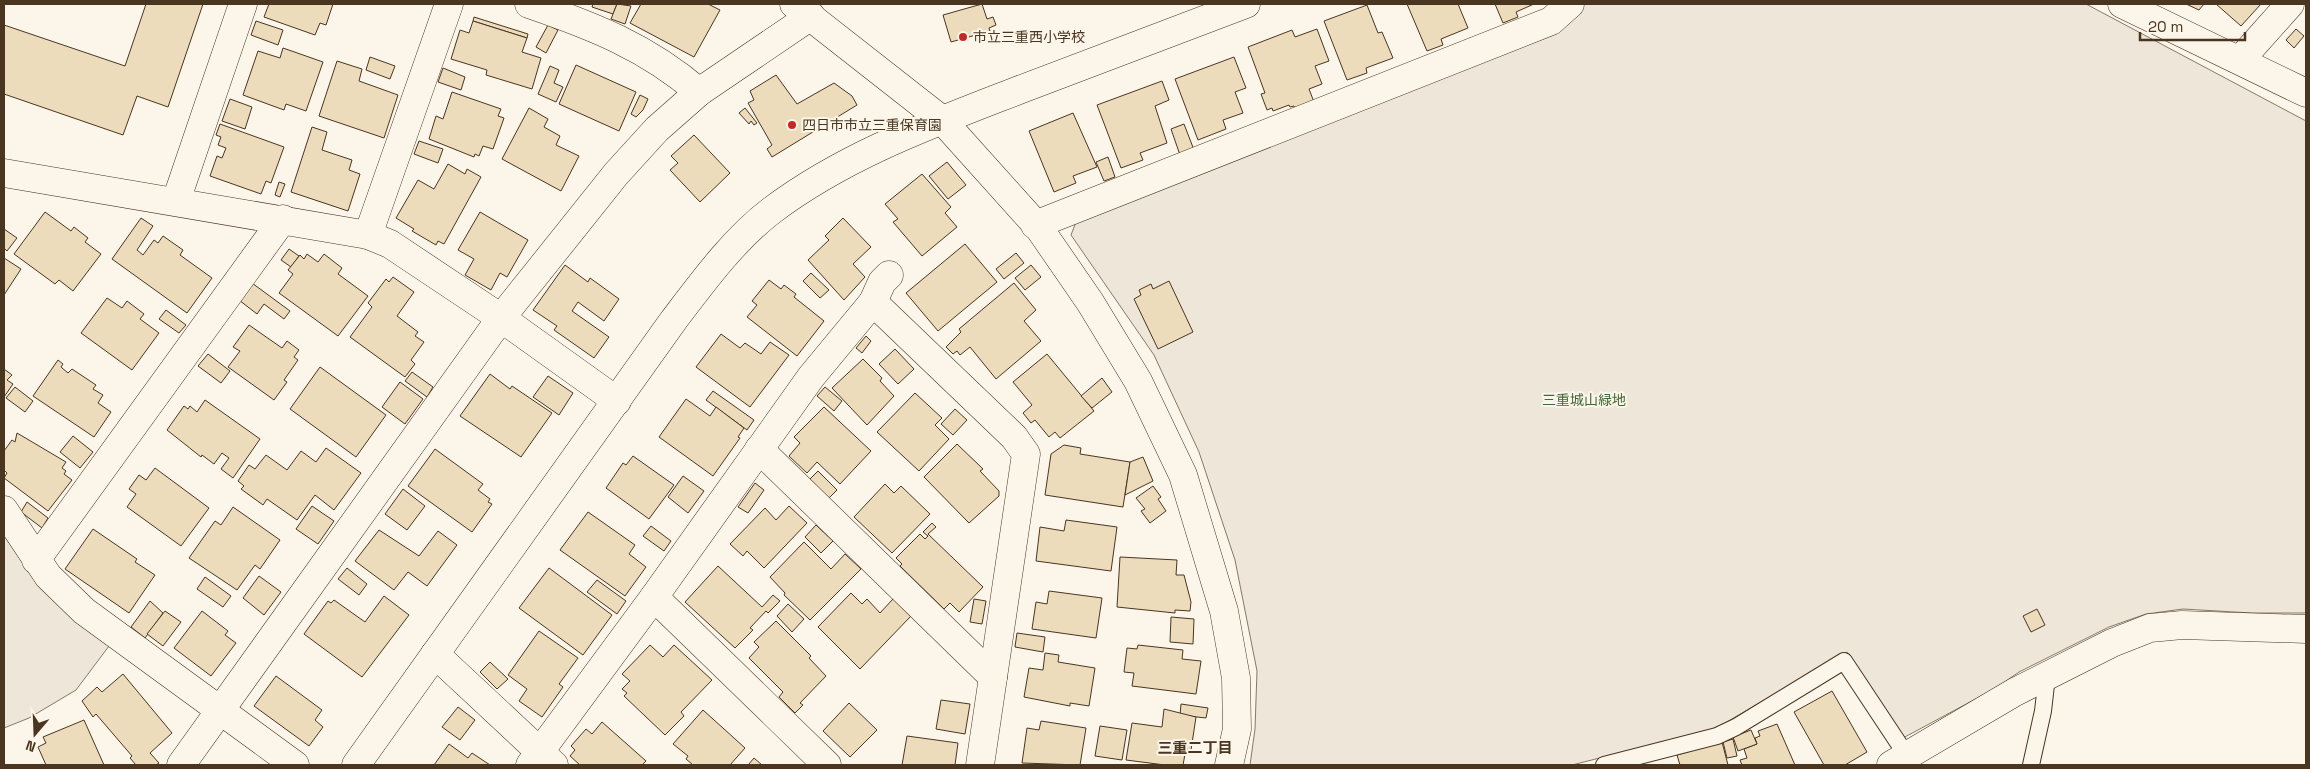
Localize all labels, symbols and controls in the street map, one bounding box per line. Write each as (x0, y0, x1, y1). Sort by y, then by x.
scale bar (2140, 10, 2245, 42)
text: 20 m (2148, 17, 2183, 36)
place label: 市立三重西小学校 (973, 28, 1085, 46)
marker: 市立三重西小学校 (957, 31, 969, 43)
place label: 四日市市立三重保育園 (802, 116, 942, 134)
marker: 四日市市立三重保育園 (786, 119, 798, 131)
park label: 三重城山緑地 (1542, 391, 1626, 409)
north arrow (10, 709, 60, 759)
text: N (23, 736, 38, 756)
district label: 三重二丁目 (1157, 738, 1233, 757)

